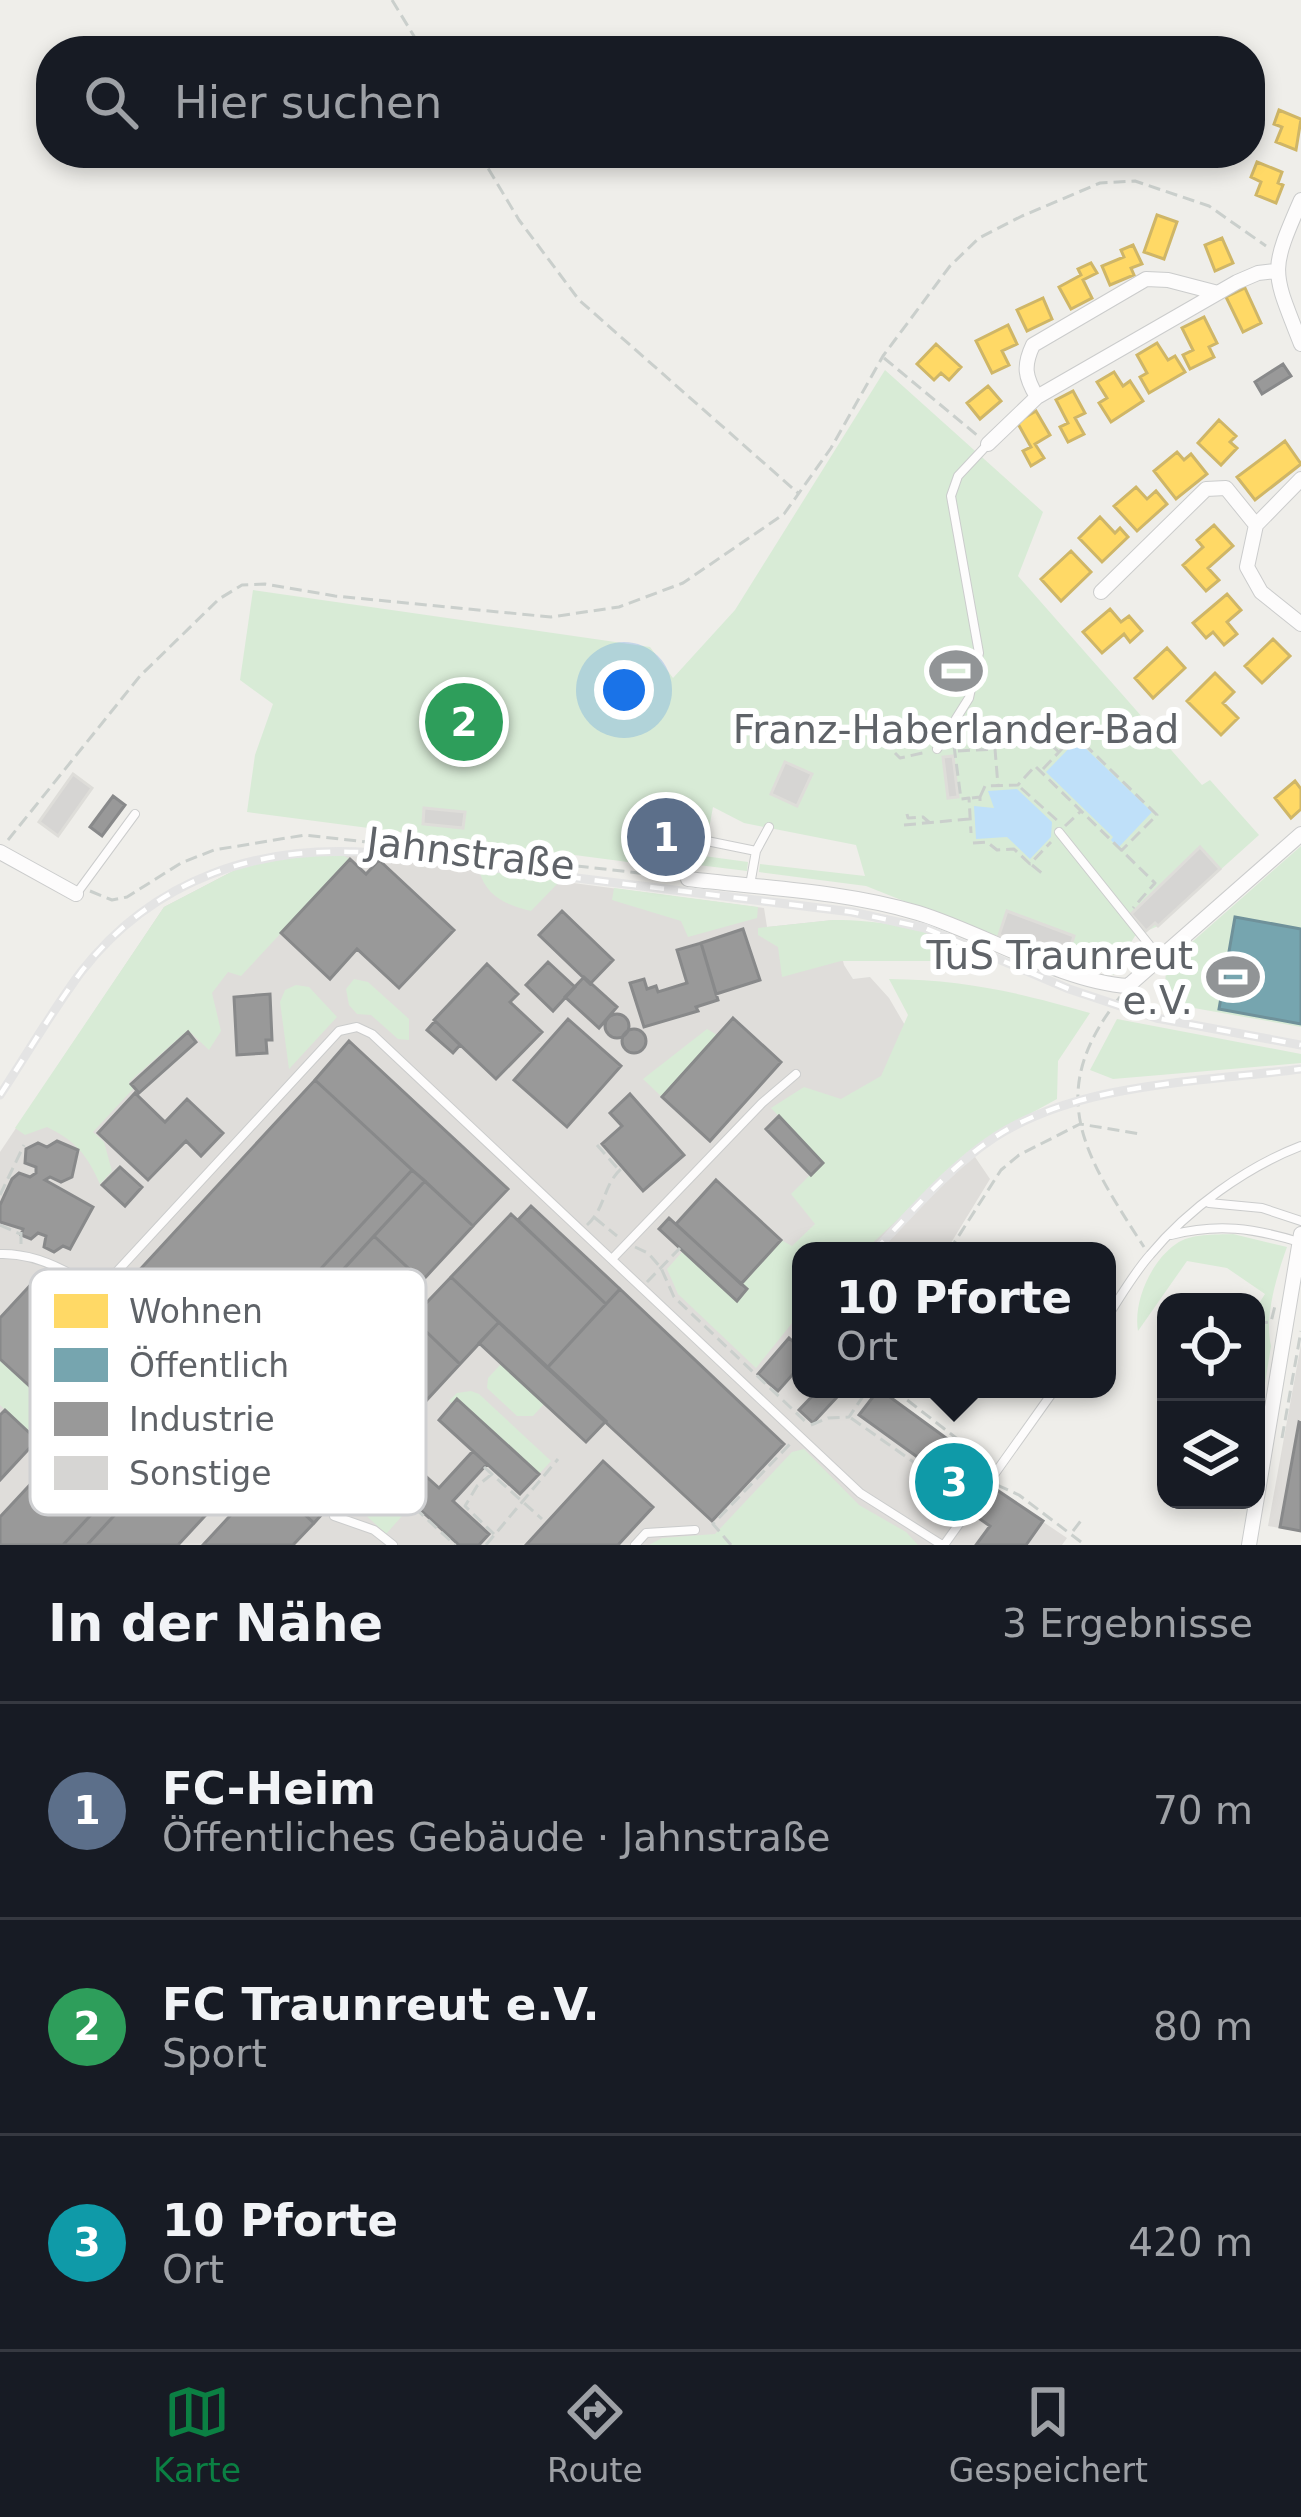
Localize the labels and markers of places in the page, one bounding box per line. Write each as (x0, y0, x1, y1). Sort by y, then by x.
sports icon: Franz-Haberlander-Bad (927, 642, 985, 700)
pin: 2 (425, 677, 503, 767)
place label: Franz-Haberlander-Bad (733, 707, 1179, 752)
pin: 1 (627, 792, 705, 882)
place label: TuS Traunreut e.V. (926, 933, 1193, 1023)
sports icon: TuS Traunreut e.V. (1204, 948, 1262, 1006)
pin: 3 (915, 1437, 993, 1527)

